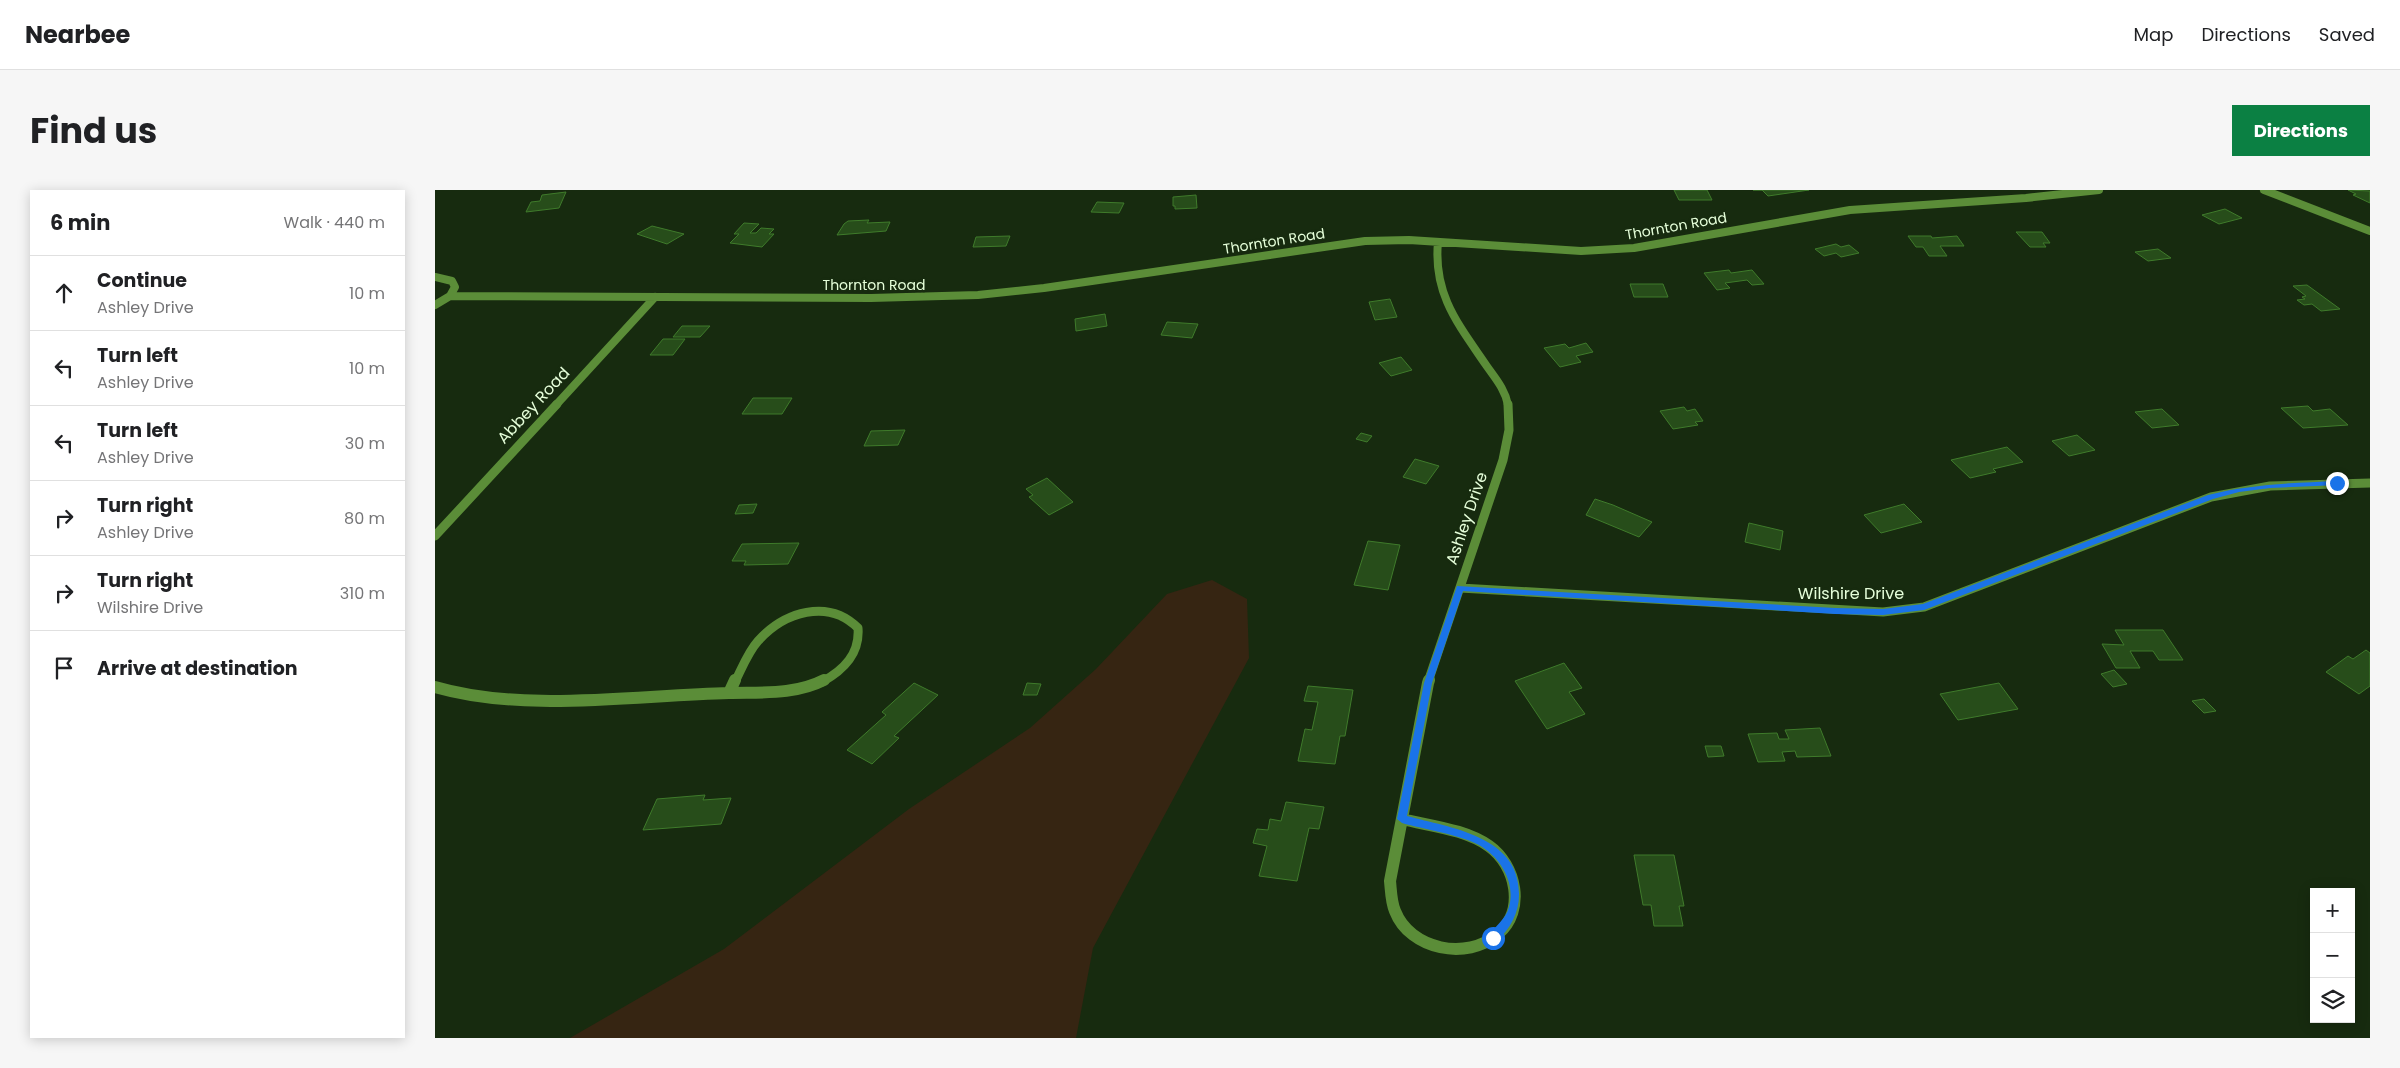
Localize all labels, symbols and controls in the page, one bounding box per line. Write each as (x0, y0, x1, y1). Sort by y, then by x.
text: Nearbee (25, 18, 130, 51)
text: Map (2134, 22, 2173, 47)
text: Directions (2201, 22, 2291, 47)
text: Saved (2319, 22, 2375, 47)
button: Directions (2232, 105, 2370, 156)
text: Find us (30, 106, 157, 155)
street label: Thornton Road (1624, 207, 1728, 245)
text: 6 min (50, 208, 110, 237)
text: Walk · 440 m (284, 211, 385, 234)
street label: Thornton Road (1222, 223, 1326, 259)
text: Continue (97, 267, 187, 294)
street label: Thornton Road (823, 275, 925, 295)
icon: ahead (50, 279, 78, 307)
text: 10 m (349, 282, 385, 305)
text: Ashley Drive (97, 296, 194, 319)
text: Turn left (97, 342, 178, 369)
icon: left (50, 354, 78, 382)
text: 10 m (349, 357, 385, 380)
street label: Abbey Road (492, 362, 575, 449)
text: Ashley Drive (97, 371, 194, 394)
text: Turn left (97, 417, 178, 444)
icon: left (50, 429, 78, 457)
text: 30 m (345, 432, 385, 455)
text: Ashley Drive (97, 446, 194, 469)
street label: Ashley Drive (1440, 469, 1493, 568)
route end (2326, 472, 2349, 495)
text: Turn right (97, 492, 193, 519)
icon: right (50, 504, 78, 532)
text: 80 m (344, 507, 385, 530)
text: Ashley Drive (97, 521, 194, 544)
text: Turn right (97, 567, 193, 594)
icon: right (50, 579, 78, 607)
text: 310 m (340, 582, 385, 605)
street label: Wilshire Drive (1798, 582, 1904, 605)
text: Wilshire Drive (97, 596, 203, 619)
icon: arrive (50, 654, 78, 682)
text: Arrive at destination (97, 655, 298, 682)
map controls (2310, 888, 2355, 1023)
button: + (2310, 888, 2355, 933)
route start (1482, 927, 1505, 950)
button: − (2310, 933, 2355, 978)
button: layers (2310, 978, 2355, 1023)

